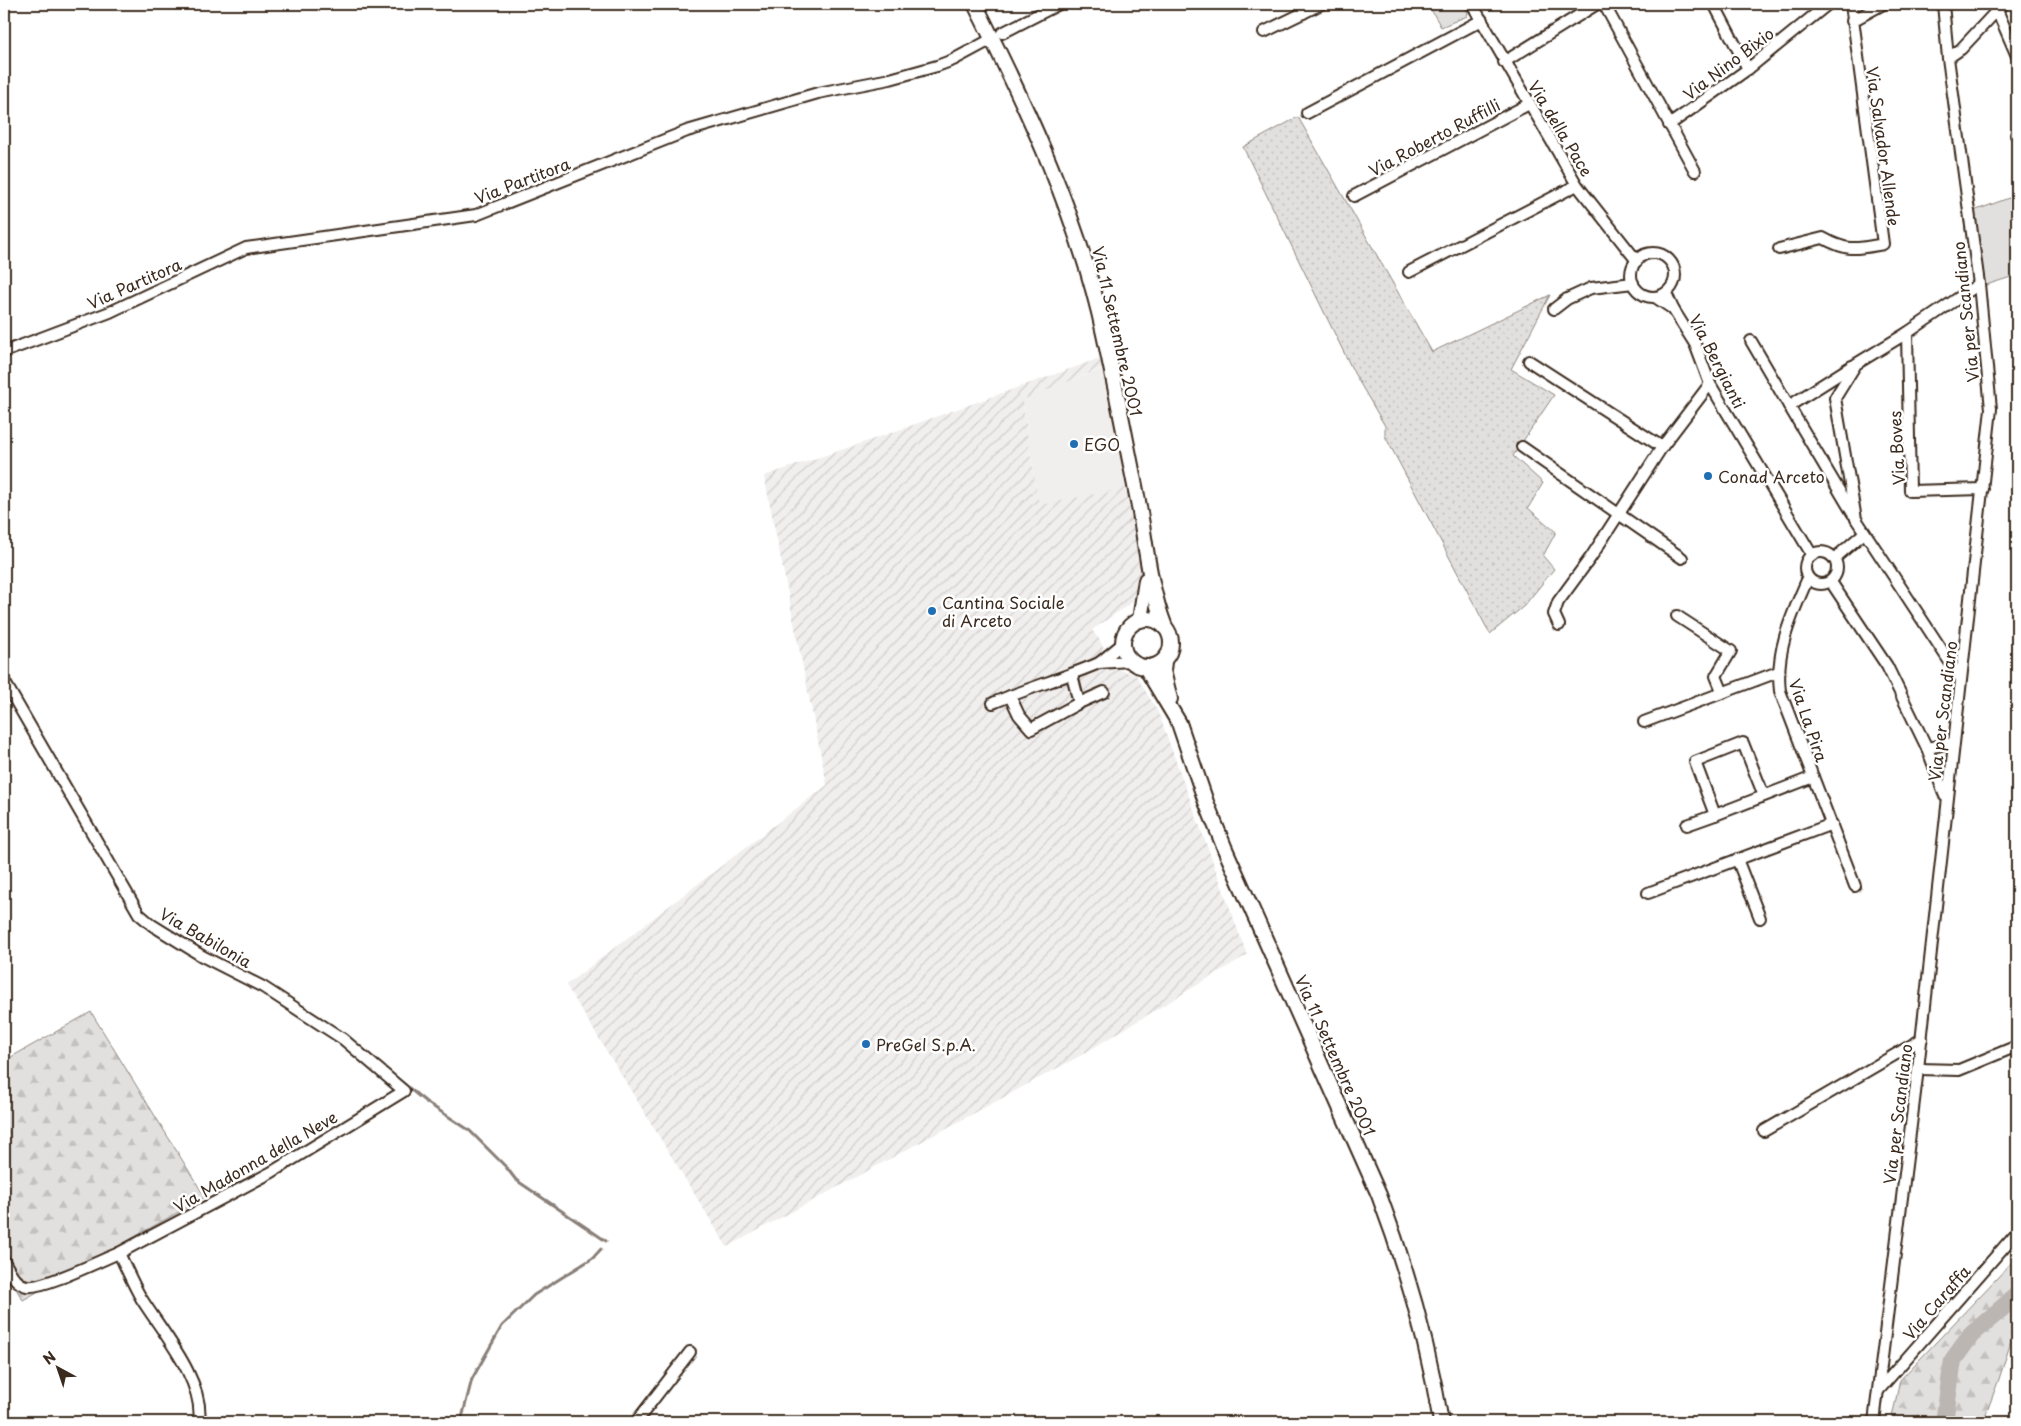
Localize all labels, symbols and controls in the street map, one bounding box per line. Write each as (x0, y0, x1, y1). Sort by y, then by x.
street label: Via Nino Bixio (1677, 21, 1779, 105)
street label: Via Salvador Allende (1861, 65, 1907, 227)
street label: Via della Pace (1523, 75, 1599, 181)
street label: Via Roberto Ruffilli (1364, 92, 1504, 182)
street label: Via Partitora (471, 150, 574, 209)
street label: Via per Scandiano (1946, 240, 1984, 384)
street label: Via 11 Settembre 2001 (1087, 244, 1149, 418)
street label: Via Partitora (83, 251, 186, 314)
street label: Via Bergianti (1684, 310, 1752, 412)
street label: Via Boves (1882, 410, 1910, 486)
place label: EGO (1084, 432, 1120, 456)
marker: EGO (1068, 438, 1080, 450)
place label: Conad Arceto (1718, 464, 1825, 488)
marker: Conad Arceto (1702, 470, 1714, 482)
place label: Cantina Sociale di Arceto (942, 590, 1065, 632)
marker: Cantina Sociale di Arceto (926, 605, 938, 617)
street label: Via per Scandiano (1921, 639, 1963, 783)
street label: Via La Pira (1784, 675, 1834, 765)
street label: Via Babilonia (156, 901, 257, 973)
street label: Via 11 Settembre 2001 (1290, 971, 1382, 1139)
place label: PreGel S.p.A. (876, 1032, 976, 1056)
marker: PreGel S.p.A. (860, 1038, 872, 1050)
street label: Via per Scandiano (1876, 1042, 1918, 1186)
street label: Via Madonna della Neve (169, 1104, 342, 1218)
street label: Via Caraffa (1897, 1259, 1976, 1345)
north arrow (32, 1344, 82, 1394)
text: N (38, 1346, 60, 1369)

